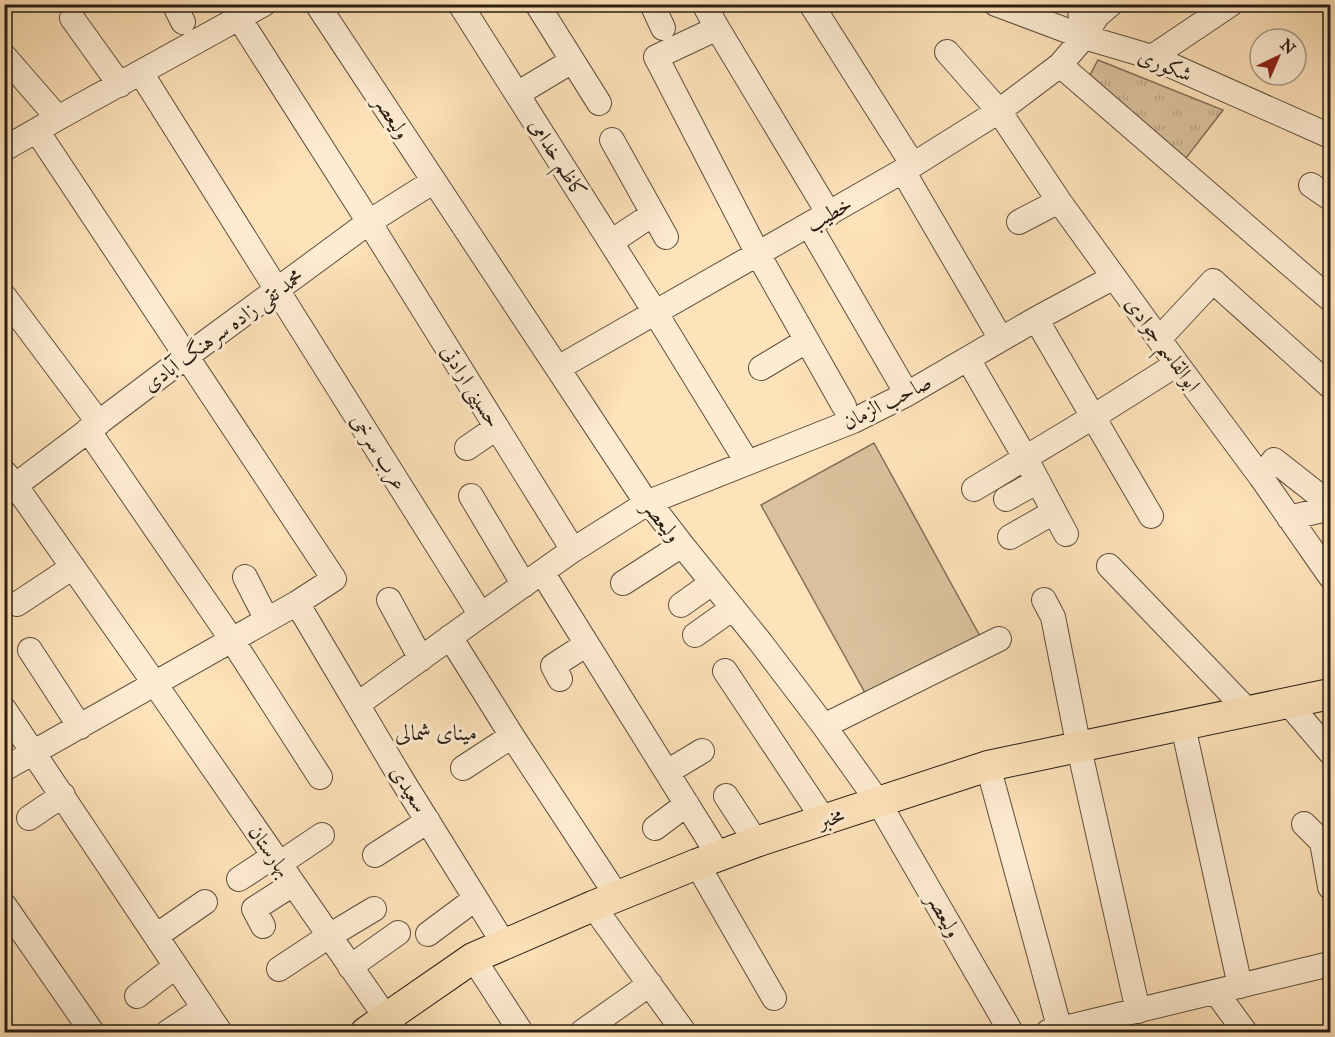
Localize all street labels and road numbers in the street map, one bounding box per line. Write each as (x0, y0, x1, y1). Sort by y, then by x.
street label: شکوری (1134, 42, 1196, 88)
street label: ولیعصر (366, 88, 416, 144)
street label: کاظم خدامی (517, 113, 593, 206)
street label: خطیب (801, 190, 857, 238)
street label: محمد تقی زاده سرهنگ آبادی (138, 263, 310, 399)
street label: ابوالقاسم جوادی (1113, 291, 1206, 401)
street label: حسینی ارادتی (434, 340, 507, 433)
street label: صاحب الزمان (838, 369, 936, 436)
street label: عرب سرخی (344, 409, 413, 496)
street label: ولیعصر (635, 493, 687, 548)
street label: سعیدی (385, 761, 433, 817)
street label: مخبر (813, 802, 848, 835)
street label: بهارستان (242, 820, 297, 883)
street label: ولیعصر (919, 886, 967, 942)

